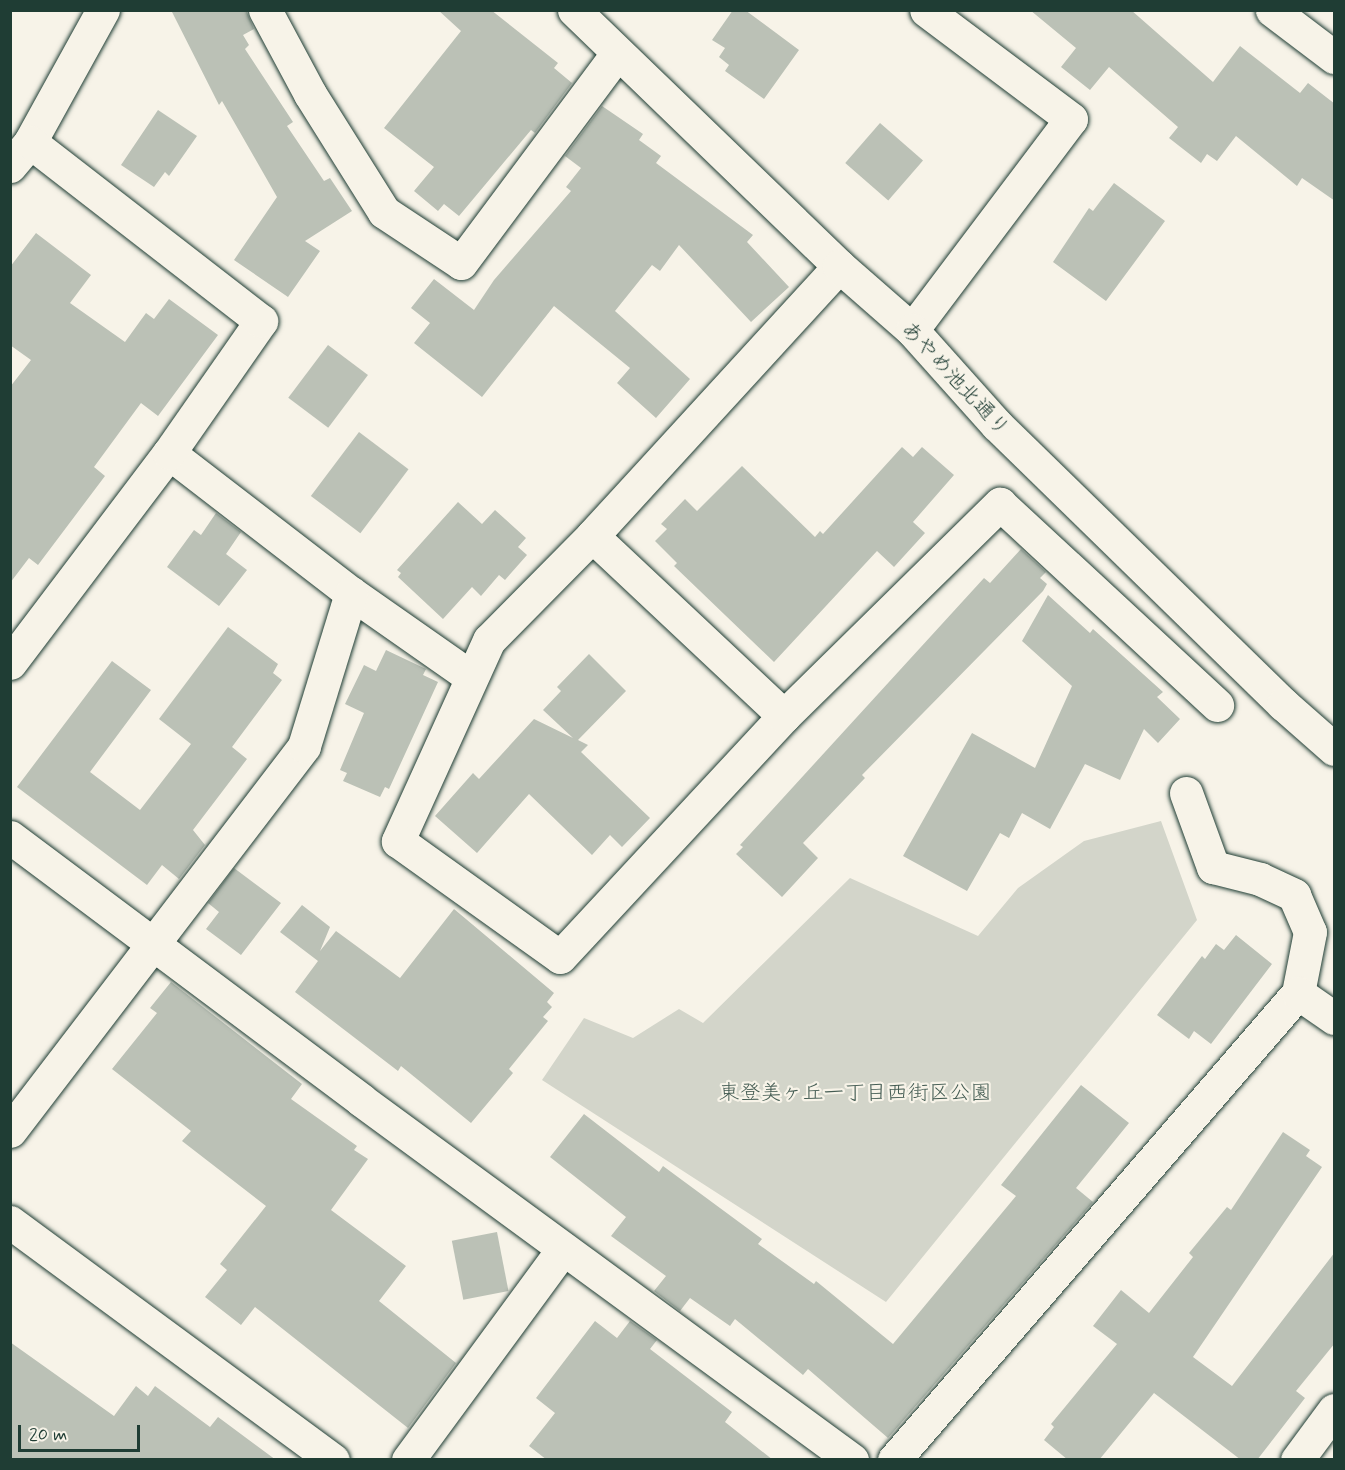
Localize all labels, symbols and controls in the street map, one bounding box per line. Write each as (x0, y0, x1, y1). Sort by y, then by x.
street label: あやめ池北通り (896, 317, 1014, 441)
park label: 東登美ヶ丘一丁目西街区公園 (719, 1080, 991, 1106)
scale bar (21, 1413, 142, 1451)
text: 20 m (29, 1423, 67, 1447)

